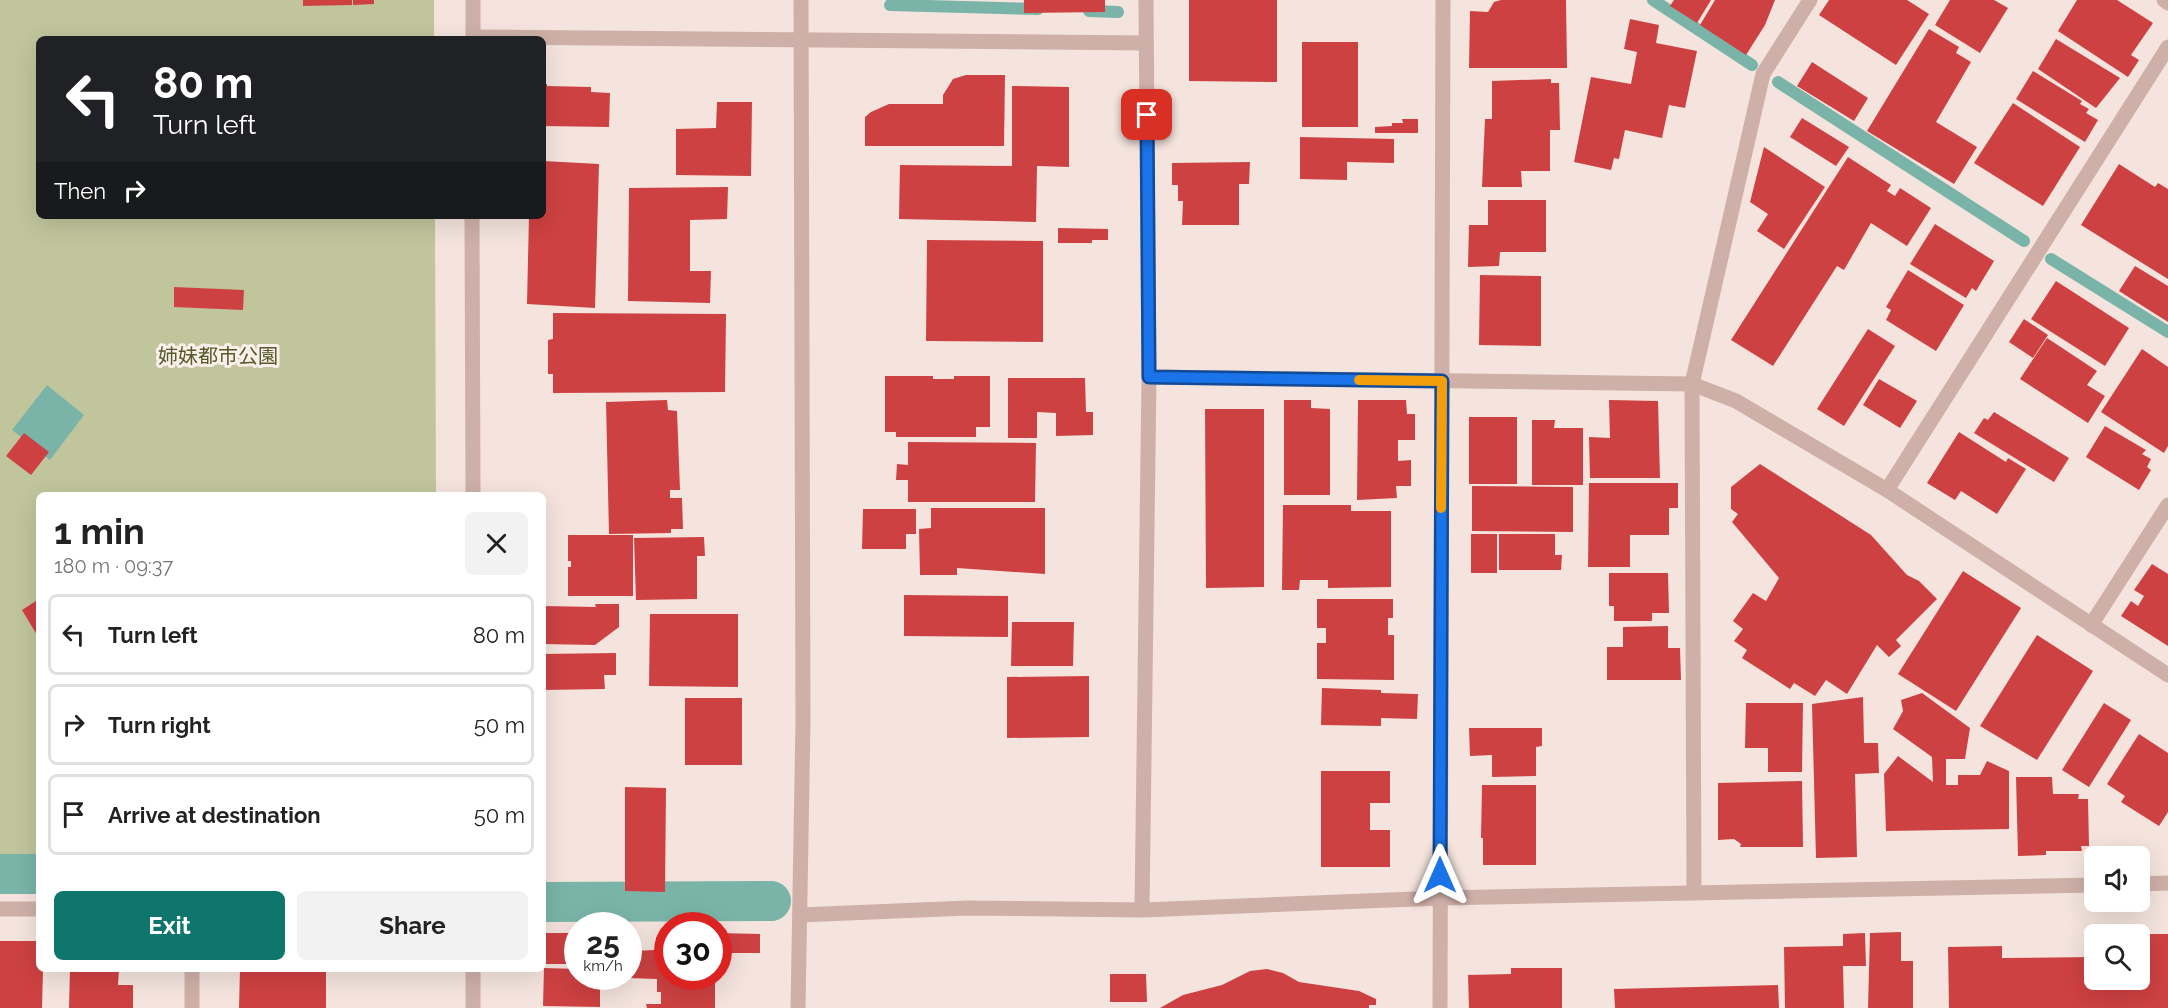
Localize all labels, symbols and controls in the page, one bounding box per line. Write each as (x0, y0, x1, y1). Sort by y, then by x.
text: 80 m (153, 59, 253, 108)
icon: left (54, 60, 132, 138)
pin (1121, 89, 1172, 140)
icon: arrive (1130, 98, 1163, 131)
text: Turn left (153, 109, 256, 140)
icon: right (118, 174, 151, 207)
text: Then (54, 178, 106, 204)
park label: 姉妹都市公園 (158, 344, 278, 368)
text: 1 min (54, 510, 145, 552)
button: close (465, 512, 528, 575)
text: 180 m · 09:37 (54, 554, 173, 578)
icon: left (57, 618, 90, 651)
text: Turn left (108, 622, 198, 648)
text: 80 m (473, 622, 525, 648)
icon: right (57, 708, 90, 741)
text: Turn right (108, 712, 211, 738)
text: 50 m (474, 712, 525, 738)
icon: arrive (57, 798, 90, 831)
text: Arrive at destination (108, 802, 321, 828)
text: 50 m (474, 802, 525, 828)
position arrow (1408, 843, 1472, 907)
map controls (2084, 846, 2150, 990)
button: sound (2084, 846, 2150, 912)
button: Exit (54, 891, 285, 960)
button: Share (297, 891, 528, 960)
speed limit sign: 30 (654, 912, 732, 990)
button: search (2084, 924, 2150, 990)
text: 25 (586, 926, 620, 961)
text: km/h (583, 957, 623, 975)

